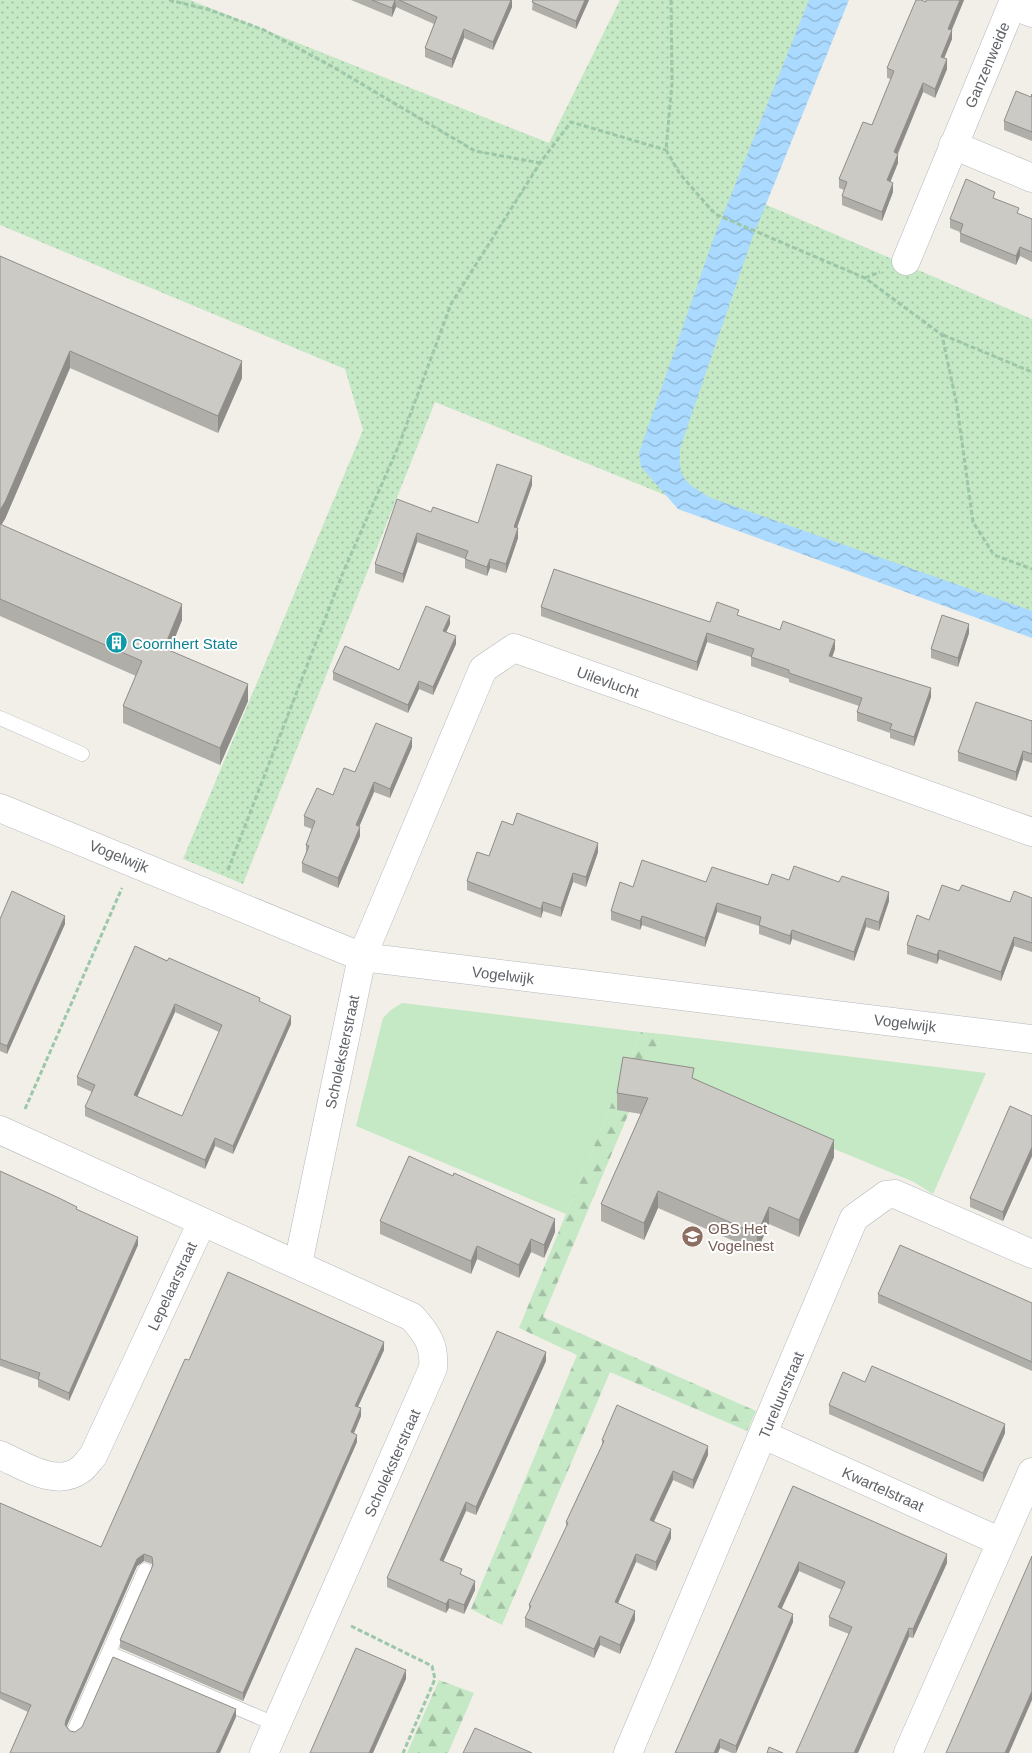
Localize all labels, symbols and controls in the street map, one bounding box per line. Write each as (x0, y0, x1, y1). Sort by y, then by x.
street label: Ganzenweide (961, 19, 1013, 111)
building icon: Coornhert State (104, 631, 128, 655)
place label: Coornhert State (132, 635, 238, 652)
street label: Uilevlucht (575, 663, 642, 701)
street label: Vogelwijk (87, 836, 152, 876)
street label: Vogelwijk (471, 963, 536, 987)
street label: Scholeksterstraat (322, 993, 363, 1110)
street label: Vogelwijk (873, 1011, 938, 1035)
place label: OBS Het Vogelnest (708, 1220, 775, 1254)
school or university icon: OBS Het Vogelnest (680, 1225, 704, 1249)
street label: Lepelaarstraat (144, 1238, 200, 1333)
street label: Tureluurstraat (755, 1348, 807, 1441)
street label: Scholeksterstraat (361, 1406, 424, 1519)
street label: Kwartelstraat (840, 1463, 927, 1515)

